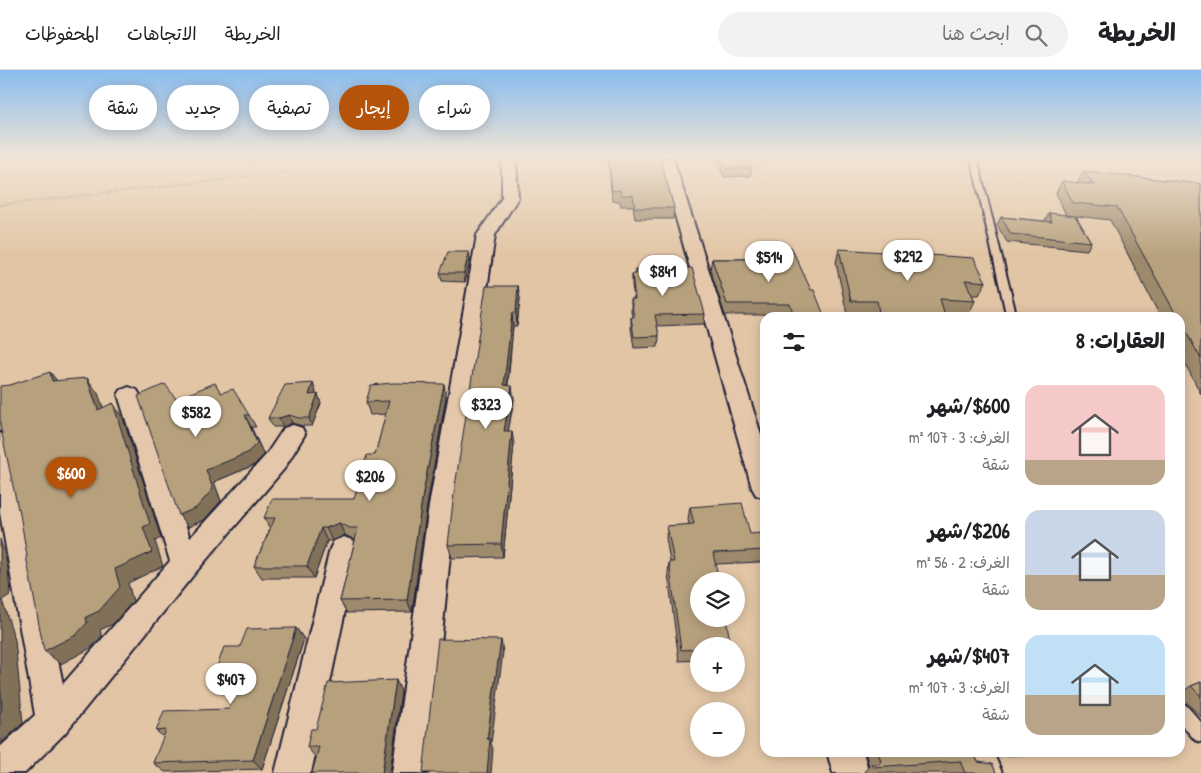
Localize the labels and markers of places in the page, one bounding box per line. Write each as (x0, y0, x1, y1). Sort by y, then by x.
pin: $514 (739, 240, 799, 283)
pin: $292 (878, 240, 938, 282)
pin: $841 (633, 254, 693, 297)
pin: $323 (456, 388, 516, 430)
pin: $582 (166, 396, 226, 438)
pin: $600 (41, 456, 101, 499)
pin: $206 (340, 460, 400, 502)
pin: $407 (201, 662, 261, 705)

